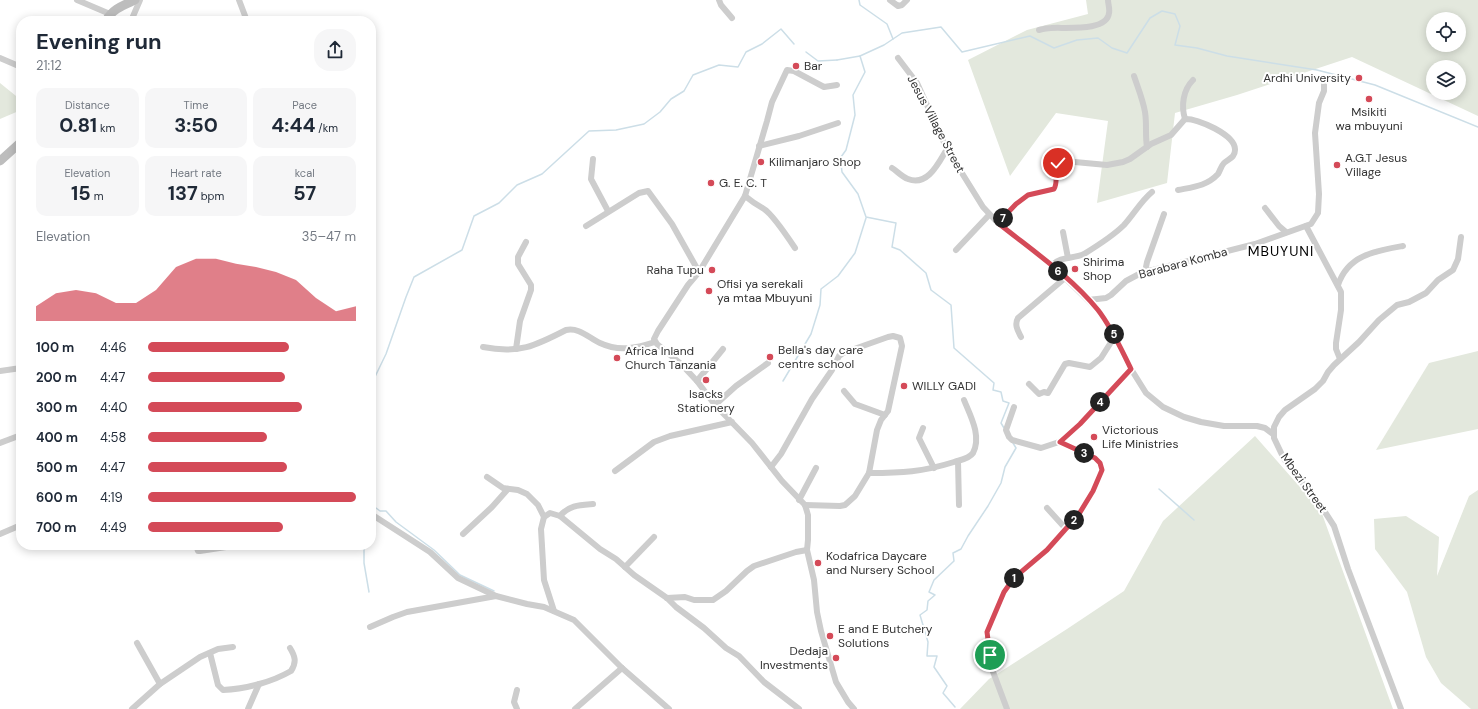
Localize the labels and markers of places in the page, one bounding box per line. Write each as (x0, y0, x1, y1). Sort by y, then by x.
place label: Bar (804, 58, 823, 74)
marker: Bar (791, 61, 801, 71)
place label: Ardhi University (1263, 70, 1351, 86)
marker: Ardhi University (1354, 73, 1364, 83)
marker: Msikiti wa mbuyuni (1364, 94, 1374, 104)
place label: Msikiti wa mbuyuni (1335, 104, 1403, 134)
pin (1041, 146, 1075, 180)
place label: A.G.T Jesus Village (1345, 150, 1407, 180)
place label: Kilimanjaro Shop (769, 154, 861, 170)
marker: Kilimanjaro Shop (756, 157, 766, 167)
marker: A.G.T Jesus Village (1332, 160, 1342, 170)
place label: G. E. C. T (719, 175, 767, 191)
marker: G. E. C. T (706, 178, 716, 188)
pin: 7 (993, 208, 1013, 228)
place label: Shirima Shop (1083, 254, 1124, 284)
pin: 6 (1048, 261, 1068, 281)
place label: Raha Tupu (646, 262, 704, 278)
marker: Shirima Shop (1070, 264, 1080, 274)
marker: Raha Tupu (707, 265, 717, 275)
place label: Ofisi ya serekali ya mtaa Mbuyuni (717, 276, 813, 306)
marker: Ofisi ya serekali ya mtaa Mbuyuni (704, 286, 714, 296)
pin: 5 (1104, 324, 1124, 344)
place label: Bella's day care centre school (778, 342, 863, 372)
place label: Africa Inland Church Tanzania (625, 343, 716, 373)
marker: Bella's day care centre school (765, 352, 775, 362)
marker: Africa Inland Church Tanzania (612, 353, 622, 363)
marker: Isacks Stationery (701, 375, 711, 385)
place label: WILLY GADI (912, 378, 976, 394)
marker: WILLY GADI (899, 381, 909, 391)
place label: Isacks Stationery (677, 386, 735, 416)
pin: 4 (1090, 392, 1110, 412)
place label: Victorious Life Ministries (1102, 422, 1178, 452)
marker: Victorious Life Ministries (1089, 432, 1099, 442)
pin: 3 (1074, 443, 1094, 463)
pin: 2 (1064, 510, 1084, 530)
place label: Kodafrica Daycare and Nursery School (826, 548, 935, 578)
marker: Kodafrica Daycare and Nursery School (813, 558, 823, 568)
pin: 1 (1004, 568, 1024, 588)
place label: E and E Butchery Solutions (838, 621, 933, 651)
marker: E and E Butchery Solutions (825, 631, 835, 641)
pin (973, 638, 1007, 672)
place label: Dedaja Investments (760, 643, 828, 673)
marker: Dedaja Investments (831, 653, 841, 663)

